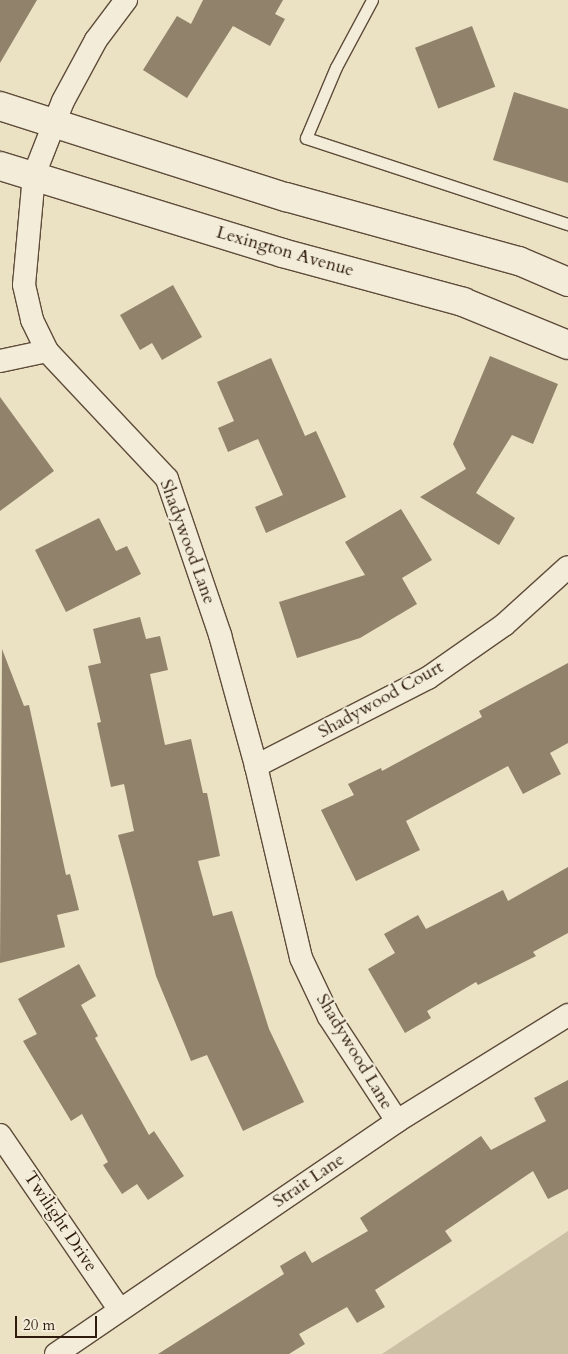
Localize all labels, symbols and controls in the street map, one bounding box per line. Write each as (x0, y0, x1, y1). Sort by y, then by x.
street label: Lexington Avenue (214, 222, 356, 282)
street label: Shadywood Lane (154, 477, 220, 607)
street label: Shadywood Court (315, 657, 447, 743)
street label: Shadywood Lane (311, 990, 397, 1114)
street label: Strait Lane (269, 1149, 349, 1213)
street label: Twilight Drive (19, 1168, 101, 1276)
scale bar (18, 1306, 100, 1338)
text: 20 m (23, 1315, 55, 1335)

